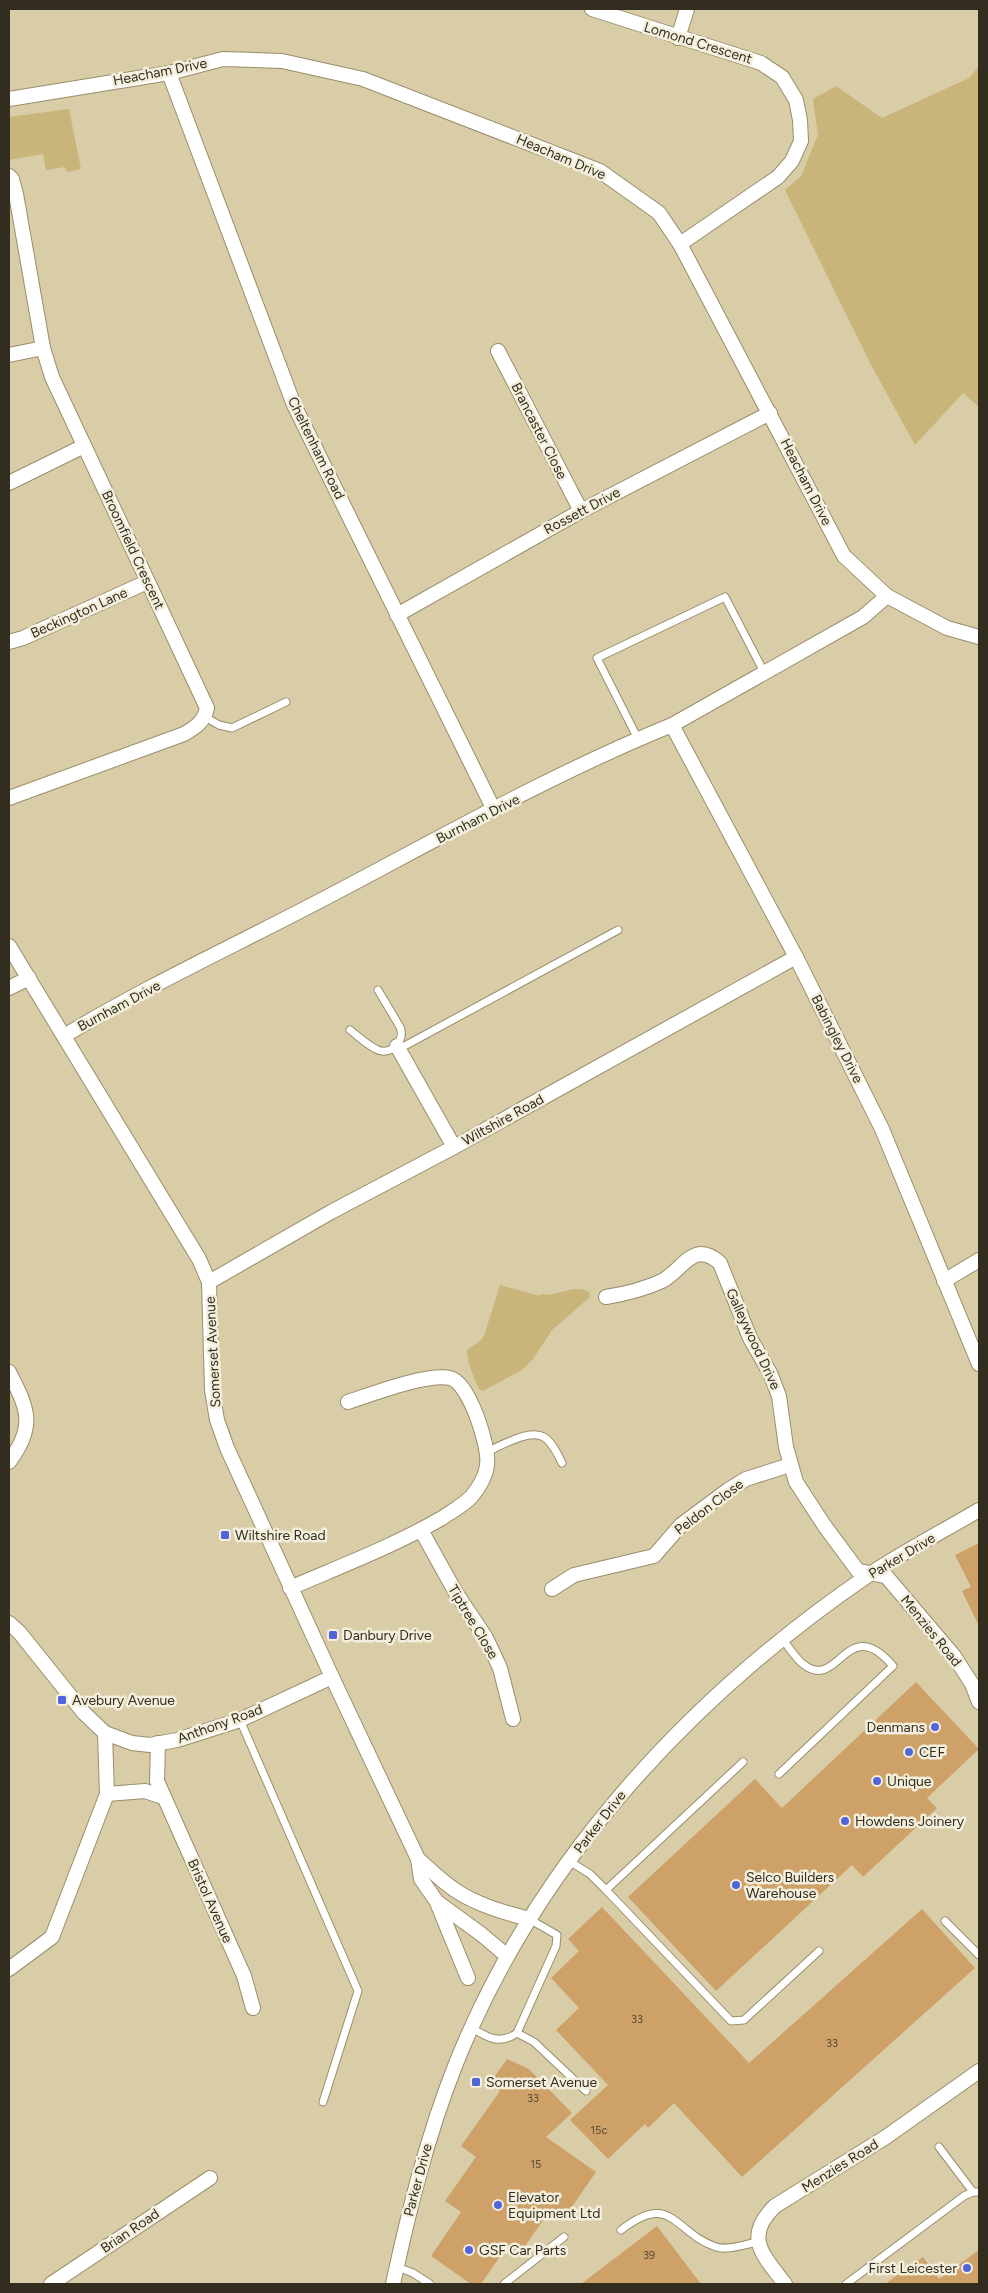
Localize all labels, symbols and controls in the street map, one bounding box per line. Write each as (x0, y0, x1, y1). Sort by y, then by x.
street label: Lomond Crescent (642, 18, 754, 68)
street label: Heacham Drive (111, 54, 209, 89)
street label: Heacham Drive (514, 131, 609, 184)
street label: Brancaster Close (507, 380, 571, 482)
street label: Cheltenham Road (284, 394, 348, 502)
street label: Heacham Drive (777, 436, 835, 529)
street label: Rossett Drive (541, 484, 623, 538)
street label: Broomfield Crescent (98, 488, 168, 612)
street label: Beckington Lane (28, 584, 130, 642)
street label: Burnham Drive (433, 790, 523, 847)
street label: Burnham Drive (75, 977, 164, 1035)
street label: Babingley Drive (807, 992, 867, 1086)
street label: Wiltshire Road (459, 1091, 547, 1149)
street label: Galleywood Drive (722, 1286, 784, 1393)
street label: Somerset Avenue (202, 1296, 224, 1408)
street label: Peldon Close (671, 1475, 747, 1538)
place label: Wiltshire Road (235, 1527, 326, 1544)
marker: Wiltshire Road (219, 1529, 231, 1541)
street label: Parker Drive (866, 1529, 939, 1583)
street label: Tiptree Close (444, 1582, 502, 1662)
street label: Menzies Road (897, 1592, 965, 1670)
place label: Danbury Drive (343, 1627, 432, 1644)
marker: Danbury Drive (327, 1629, 339, 1641)
place label: Avebury Avenue (72, 1692, 175, 1709)
marker: Avebury Avenue (56, 1694, 68, 1706)
street label: Anthony Road (175, 1701, 265, 1747)
place label: Denmans (867, 1719, 925, 1736)
marker: Denmans (929, 1721, 941, 1733)
place label: CEF (919, 1744, 945, 1761)
marker: CEF (903, 1746, 915, 1758)
place label: Unique (887, 1773, 932, 1790)
marker: Unique (871, 1775, 883, 1787)
street label: Parker Drive (570, 1787, 630, 1857)
place label: Howdens Joinery (855, 1813, 965, 1830)
marker: Howdens Joinery (839, 1815, 851, 1827)
street label: Bristol Avenue (184, 1856, 236, 1946)
place label: Selco Builders Warehouse (746, 1869, 834, 1902)
marker: Selco Builders Warehouse (730, 1879, 742, 1891)
house number: 33 (631, 2013, 643, 2026)
house number: 33 (826, 2037, 838, 2050)
place label: Somerset Avenue (486, 2074, 598, 2091)
marker: Somerset Avenue (470, 2076, 482, 2088)
house number: 33 (527, 2092, 539, 2105)
house number: 15c (591, 2124, 607, 2137)
street label: Menzies Road (798, 2136, 882, 2196)
street label: Parker Drive (400, 2141, 436, 2218)
house number: 15 (531, 2158, 541, 2171)
place label: Elevator Equipment Ltd (508, 2189, 601, 2222)
marker: Elevator Equipment Ltd (492, 2199, 504, 2211)
street label: Brian Road (97, 2205, 163, 2257)
place label: GSF Car Parts (479, 2242, 566, 2259)
marker: GSF Car Parts (463, 2244, 475, 2256)
house number: 39 (643, 2249, 655, 2262)
place label: First Leicester (869, 2260, 957, 2277)
marker: First Leicester (961, 2262, 973, 2274)

